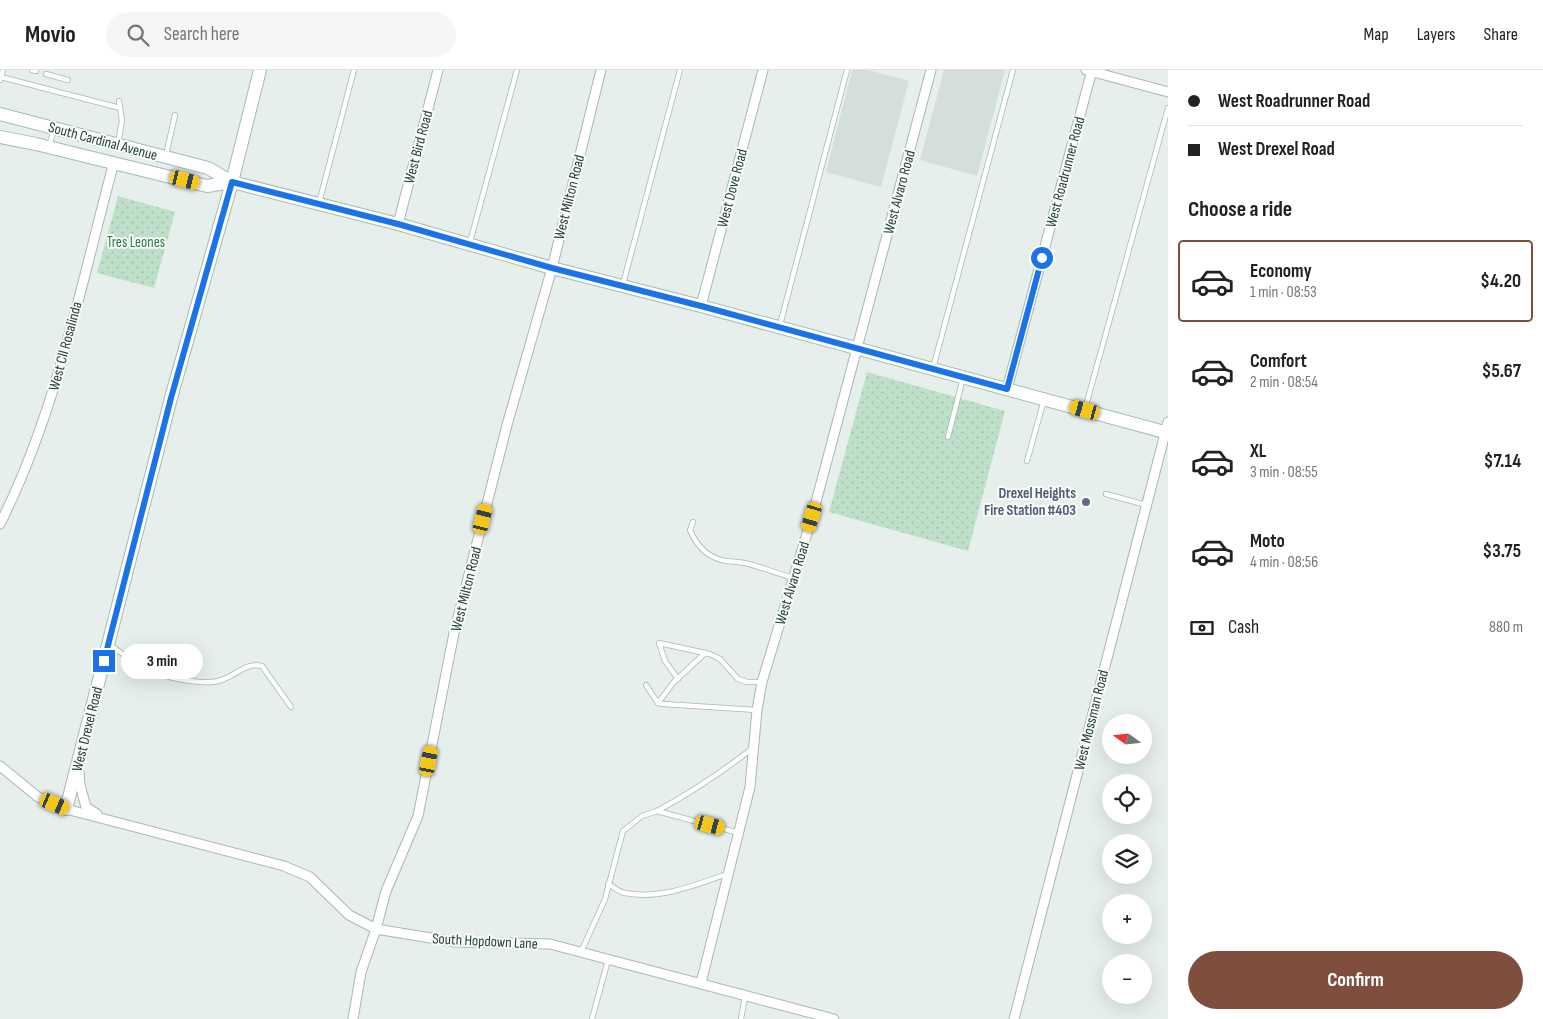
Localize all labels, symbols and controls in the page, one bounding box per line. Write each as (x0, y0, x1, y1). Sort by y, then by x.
search box (106, 12, 456, 57)
text: Movio (25, 20, 76, 49)
icon: search (124, 21, 152, 49)
text: Search here (164, 23, 239, 46)
text: Map (1364, 24, 1389, 45)
text: Layers (1417, 24, 1456, 45)
text: Share (1484, 24, 1518, 45)
text: West Roadrunner Road (1218, 90, 1370, 113)
street label: West Bird Road (400, 108, 437, 186)
street label: West Roadrunner Road (1042, 115, 1089, 230)
street label: South Cardinal Avenue (46, 118, 160, 165)
text: West Drexel Road (1218, 138, 1335, 161)
street label: West Dove Road (713, 147, 752, 229)
street label: West Alvaro Road (879, 148, 920, 236)
street label: West Milton Road (550, 153, 589, 242)
car (168, 169, 201, 191)
text: Choose a ride (1188, 196, 1292, 223)
park label: Tres Leones (107, 233, 165, 252)
route start (1031, 247, 1053, 269)
icon: car (1190, 259, 1235, 304)
text: Economy (1250, 260, 1312, 283)
text: $4.20 (1480, 270, 1521, 293)
text: 1 min · 08:53 (1250, 283, 1317, 302)
street label: West Cll Rosalinda (44, 299, 87, 393)
icon: car (1190, 349, 1235, 394)
text: Comfort (1250, 350, 1307, 373)
text: $5.67 (1482, 360, 1521, 383)
text: 2 min · 08:54 (1250, 373, 1318, 392)
car (1068, 399, 1101, 421)
icon: car (1190, 439, 1235, 484)
text: XL (1250, 440, 1266, 463)
text: $7.14 (1484, 450, 1521, 473)
text: 3 min · 08:55 (1250, 463, 1318, 482)
place label: Drexel Heights Fire Station #403 (984, 484, 1076, 520)
marker: Drexel Heights Fire Station #403 (1080, 496, 1092, 508)
car (800, 500, 823, 534)
car (472, 503, 493, 535)
icon: car (1190, 529, 1235, 574)
text: Moto (1250, 530, 1285, 553)
street label: West Alvaro Road (771, 539, 814, 627)
text: $3.75 (1483, 540, 1521, 563)
street label: West Milton Road (447, 545, 486, 634)
text: 4 min · 08:56 (1250, 553, 1318, 572)
icon: cash (1188, 614, 1216, 642)
text: Cash (1228, 616, 1259, 639)
text: 880 m (1489, 618, 1523, 637)
callout: 3 min (122, 644, 204, 678)
route end (93, 650, 115, 672)
text: 3 min (147, 652, 177, 671)
street label: West Mossman Road (1070, 668, 1113, 772)
street label: West Drexel Road (68, 685, 107, 774)
north arrow (1102, 714, 1152, 764)
map controls (1102, 714, 1152, 1004)
car (418, 745, 439, 777)
button: locate (1102, 774, 1152, 824)
car (38, 791, 71, 817)
car (693, 814, 726, 836)
button: layers (1102, 834, 1152, 884)
button: + (1102, 894, 1152, 944)
street label: South Hopdown Lane (432, 929, 538, 954)
button: Confirm (1188, 951, 1523, 1009)
button: − (1102, 954, 1152, 1004)

